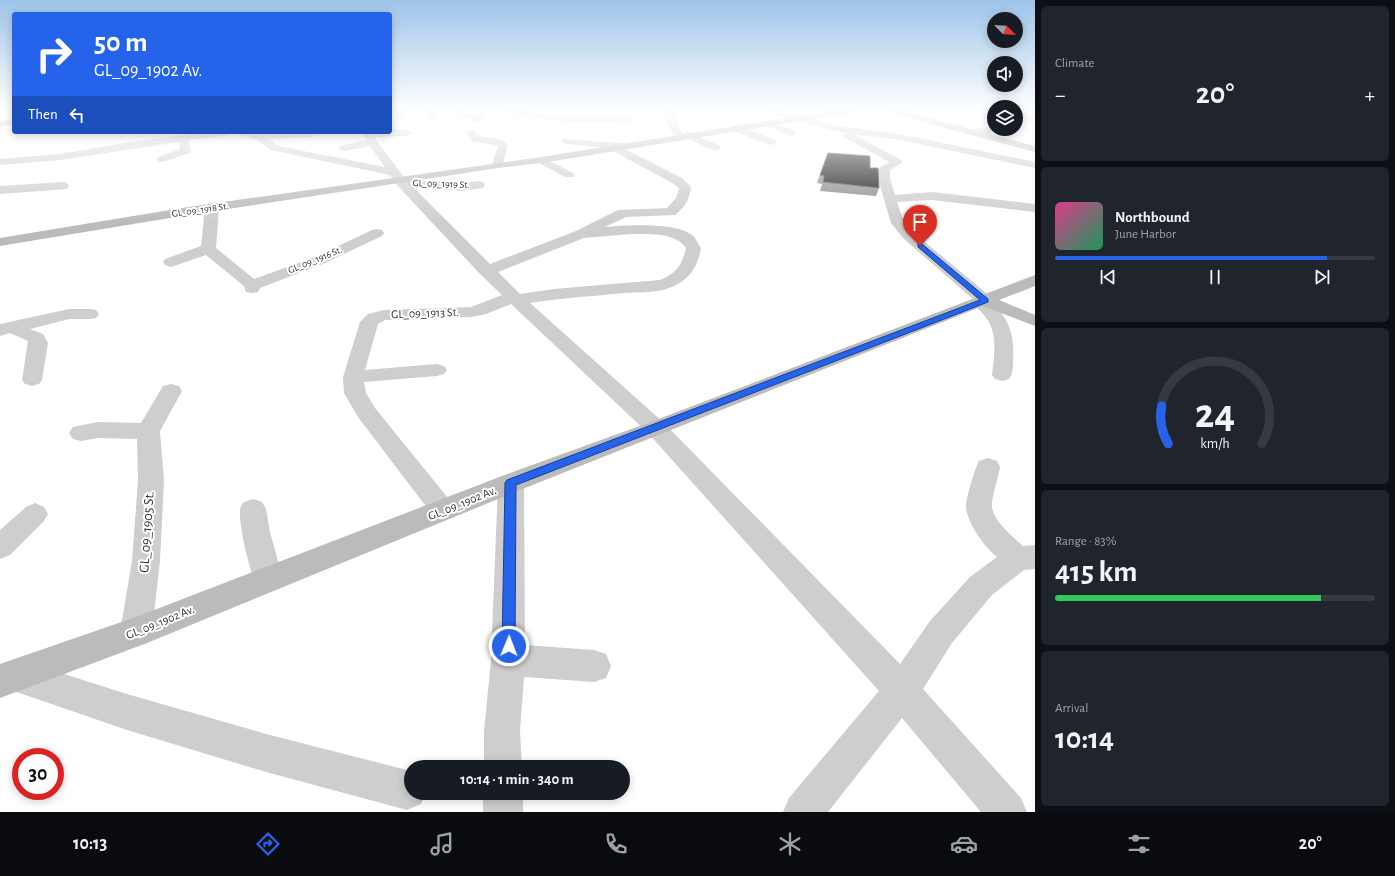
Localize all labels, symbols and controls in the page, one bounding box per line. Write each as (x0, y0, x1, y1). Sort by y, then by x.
north arrow (987, 12, 1023, 48)
map controls (987, 12, 1023, 136)
icon: right (28, 28, 80, 80)
text: 50 m (94, 29, 148, 57)
button: sound (987, 56, 1023, 92)
text: Climate (1055, 57, 1094, 70)
text: GL_09_1902 Av. (94, 62, 202, 80)
text: 20° (1196, 79, 1234, 109)
text: − (1055, 84, 1066, 106)
text: + (1364, 84, 1375, 106)
button: layers (987, 100, 1023, 136)
icon: left (66, 104, 88, 126)
text: Then (28, 107, 58, 122)
street label: GL_09_1919 St. (412, 178, 470, 190)
street label: GL_09_1918 St. (171, 201, 229, 219)
pin (903, 205, 937, 246)
text: Northbound (1115, 210, 1190, 225)
icon: arrive (909, 211, 931, 233)
text: June Harbor (1115, 228, 1176, 241)
street label: GL_09_1916 St. (287, 245, 343, 275)
icon: previous (1097, 266, 1119, 288)
icon: pause (1204, 266, 1226, 288)
icon: next (1311, 266, 1333, 288)
street label: GL_09_1913 St. (391, 306, 459, 320)
text: 24 (1195, 394, 1235, 435)
text: km/h (1200, 437, 1230, 451)
street label: GL_09_1902 Av. (426, 484, 498, 522)
street label: GL_09_1905 St. (137, 491, 157, 573)
text: Range · 83% (1055, 535, 1116, 548)
text: 415 km (1055, 557, 1137, 587)
street label: GL_09_1902 Av. (124, 603, 196, 641)
position arrow (488, 625, 530, 667)
text: Arrival (1055, 702, 1088, 715)
text: 10:14 (1055, 724, 1114, 754)
speed limit sign: 30 (12, 748, 64, 800)
text: 10:14 · 1 min · 340 m (460, 772, 574, 787)
icon: directions (254, 830, 282, 858)
icon: music (428, 830, 456, 858)
icon: phone (602, 830, 630, 858)
icon: climate (776, 830, 804, 858)
icon: car (950, 830, 978, 858)
icon: filters (1125, 830, 1153, 858)
text: 10:13 (73, 835, 107, 853)
text: 20° (1299, 835, 1322, 853)

